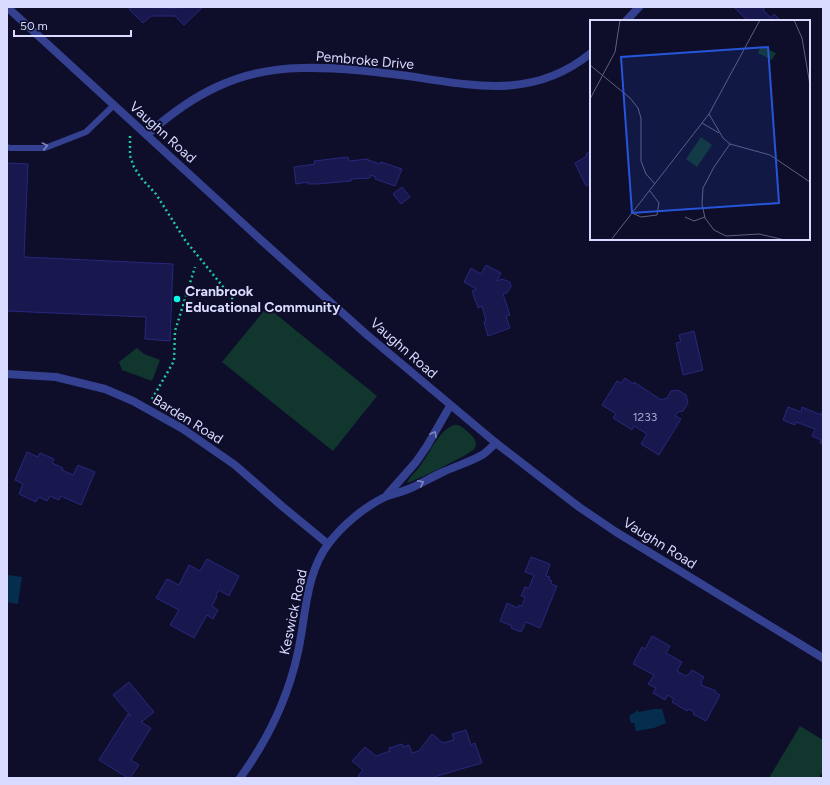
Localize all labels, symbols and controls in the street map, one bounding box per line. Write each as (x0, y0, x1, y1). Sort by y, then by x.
scale bar (14, 12, 131, 38)
text: 50 m (20, 19, 48, 33)
inset map (590, 20, 810, 240)
street label: Pembroke Drive (315, 48, 415, 73)
street label: Vaughn Road (126, 98, 199, 167)
one-way arrow (42, 143, 49, 151)
place label: Cranbrook Educational Community (185, 283, 341, 316)
marker: Cranbrook Educational Community (172, 294, 182, 304)
street label: Vaughn Road (367, 315, 441, 382)
street label: Barden Road (149, 391, 226, 448)
house number: 1233 (633, 410, 657, 424)
one-way arrow (430, 431, 437, 438)
one-way arrow (417, 480, 424, 488)
street label: Vaughn Road (620, 514, 700, 573)
street label: Keswick Road (276, 568, 311, 656)

